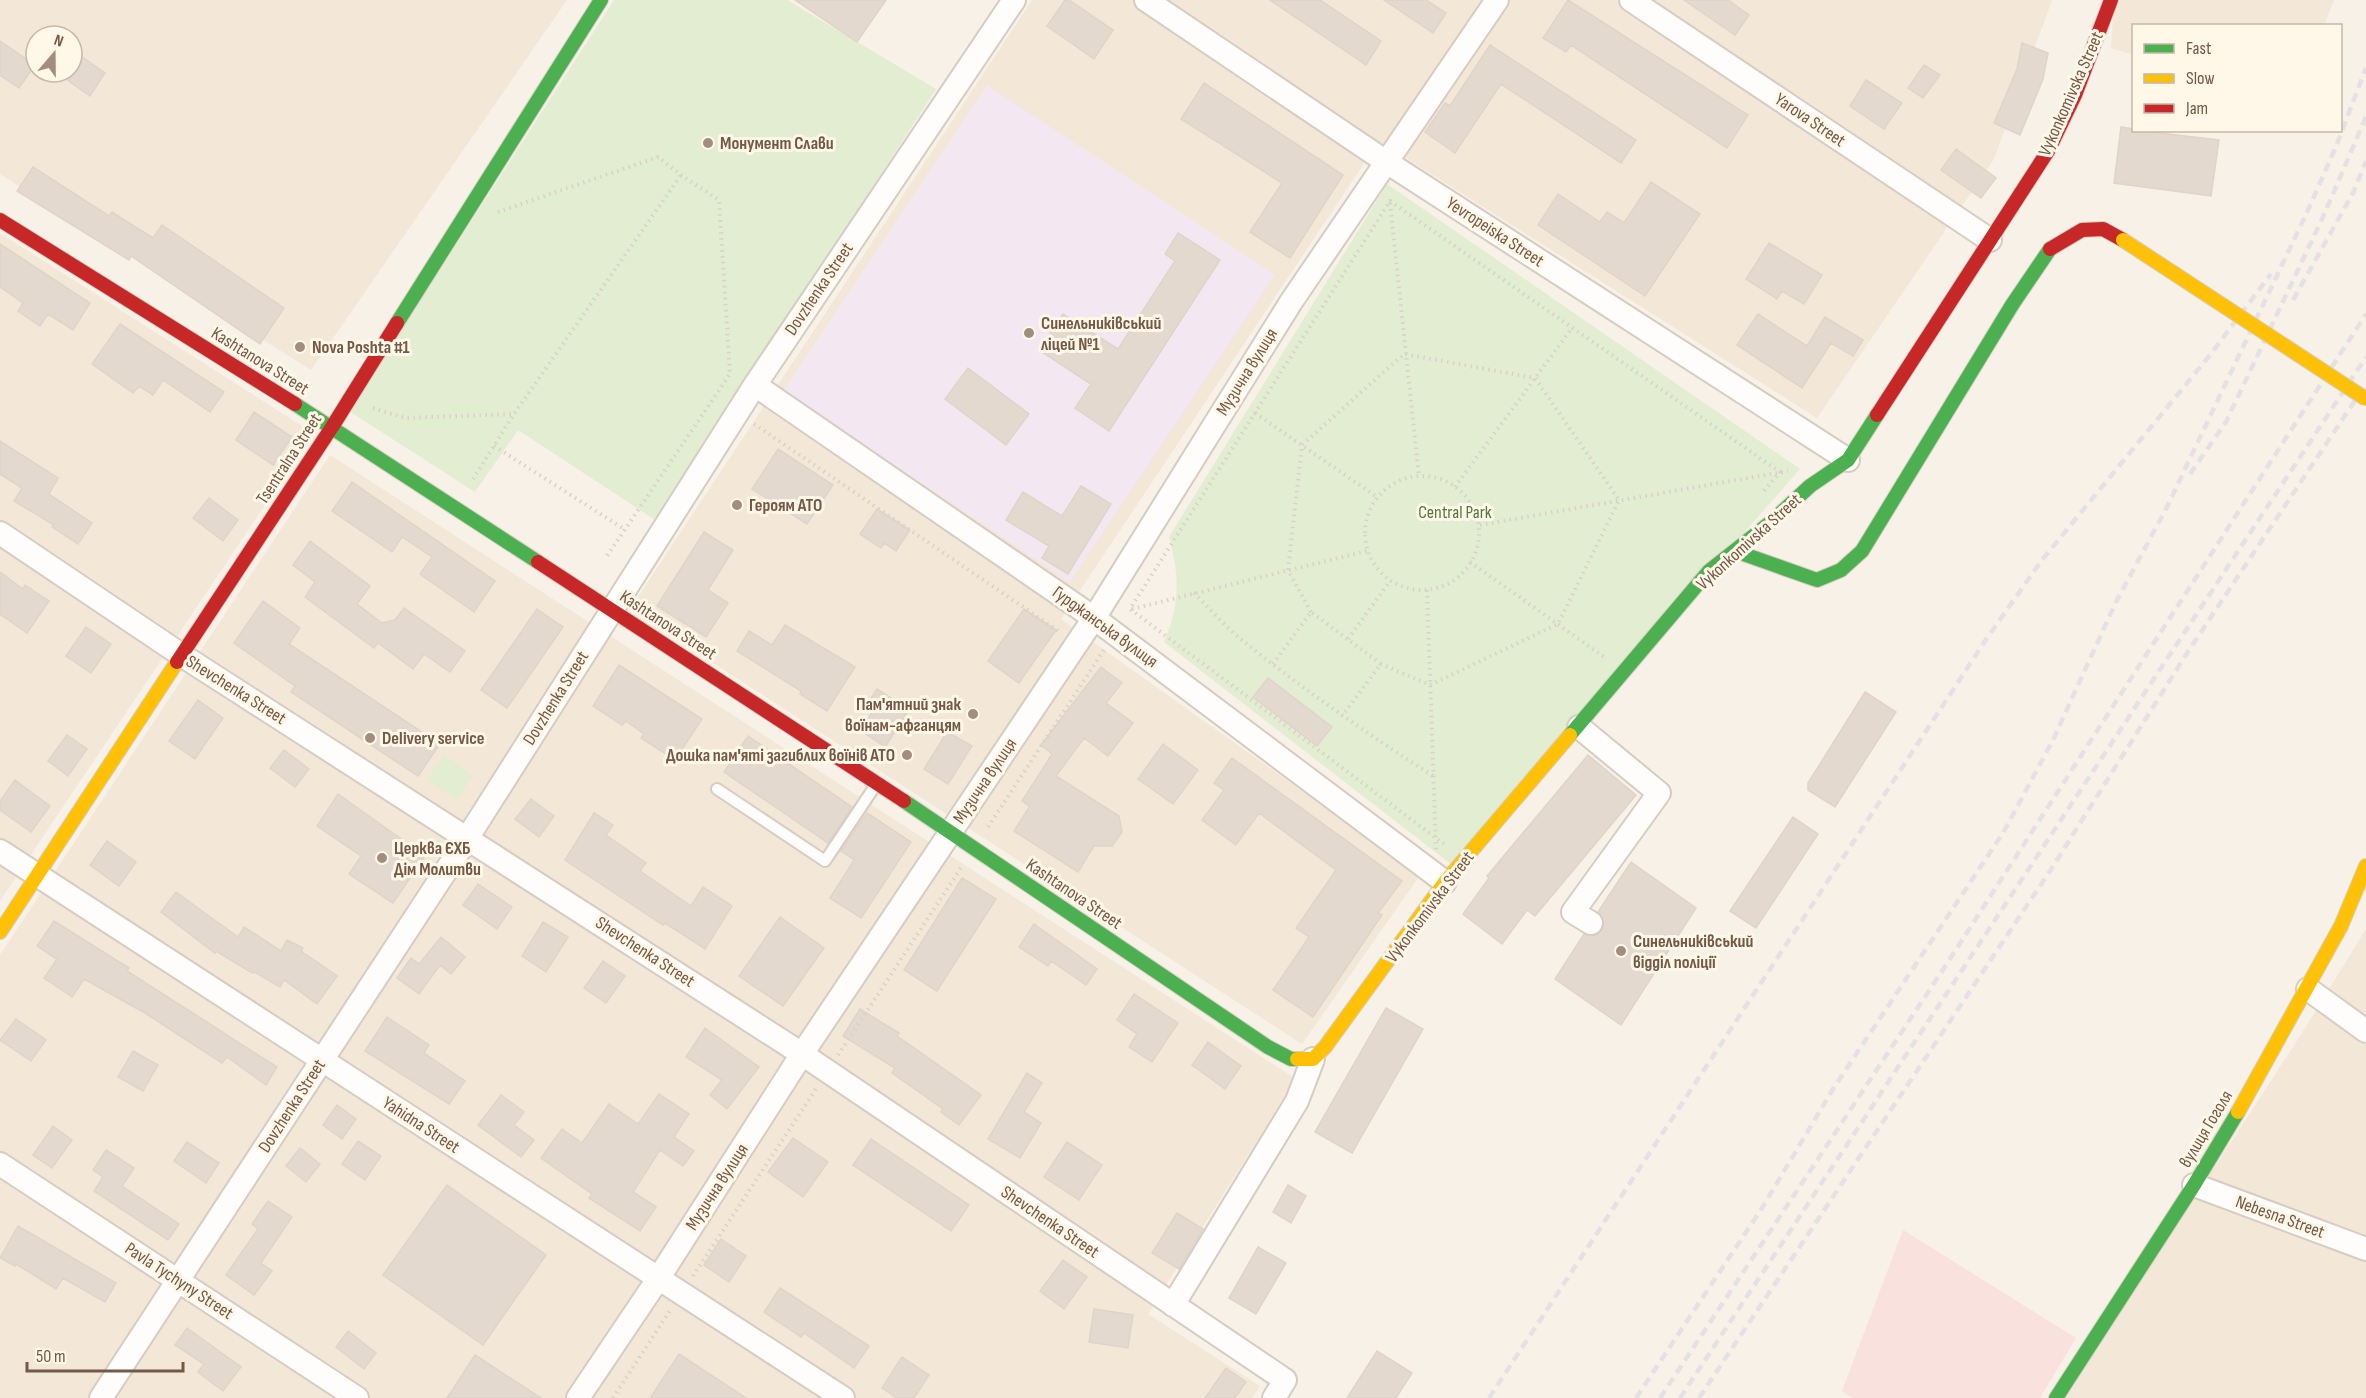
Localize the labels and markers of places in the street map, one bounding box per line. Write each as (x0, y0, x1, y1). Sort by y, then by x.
place label: Монумент Слави (720, 133, 834, 154)
marker: Монумент Слави (701, 136, 715, 150)
place label: Синельниківський ліцей №1 (1041, 313, 1161, 355)
marker: Синельниківський ліцей №1 (1022, 326, 1036, 340)
place label: Nova Poshta #1 (312, 337, 410, 358)
marker: Nova Poshta #1 (293, 340, 307, 354)
place label: Героям АТО (749, 495, 822, 516)
marker: Героям АТО (730, 498, 744, 512)
place label: Пам'ятний знак воїнам-афганцям (845, 694, 961, 736)
marker: Пам'ятний знак воїнам-афганцям (966, 707, 980, 721)
place label: Delivery service (382, 728, 484, 749)
marker: Delivery service (363, 731, 377, 745)
place label: Дошка пам'яті загиблих воїнів АТО (666, 745, 895, 766)
marker: Дошка пам'яті загиблих воїнів АТО (900, 748, 914, 762)
place label: Церква ЄХБ Дім Молитви (394, 838, 481, 880)
marker: Церква ЄХБ Дім Молитви (375, 851, 389, 865)
place label: Синельниківський відділ поліції (1633, 931, 1753, 973)
marker: Синельниківський відділ поліції (1614, 944, 1628, 958)

